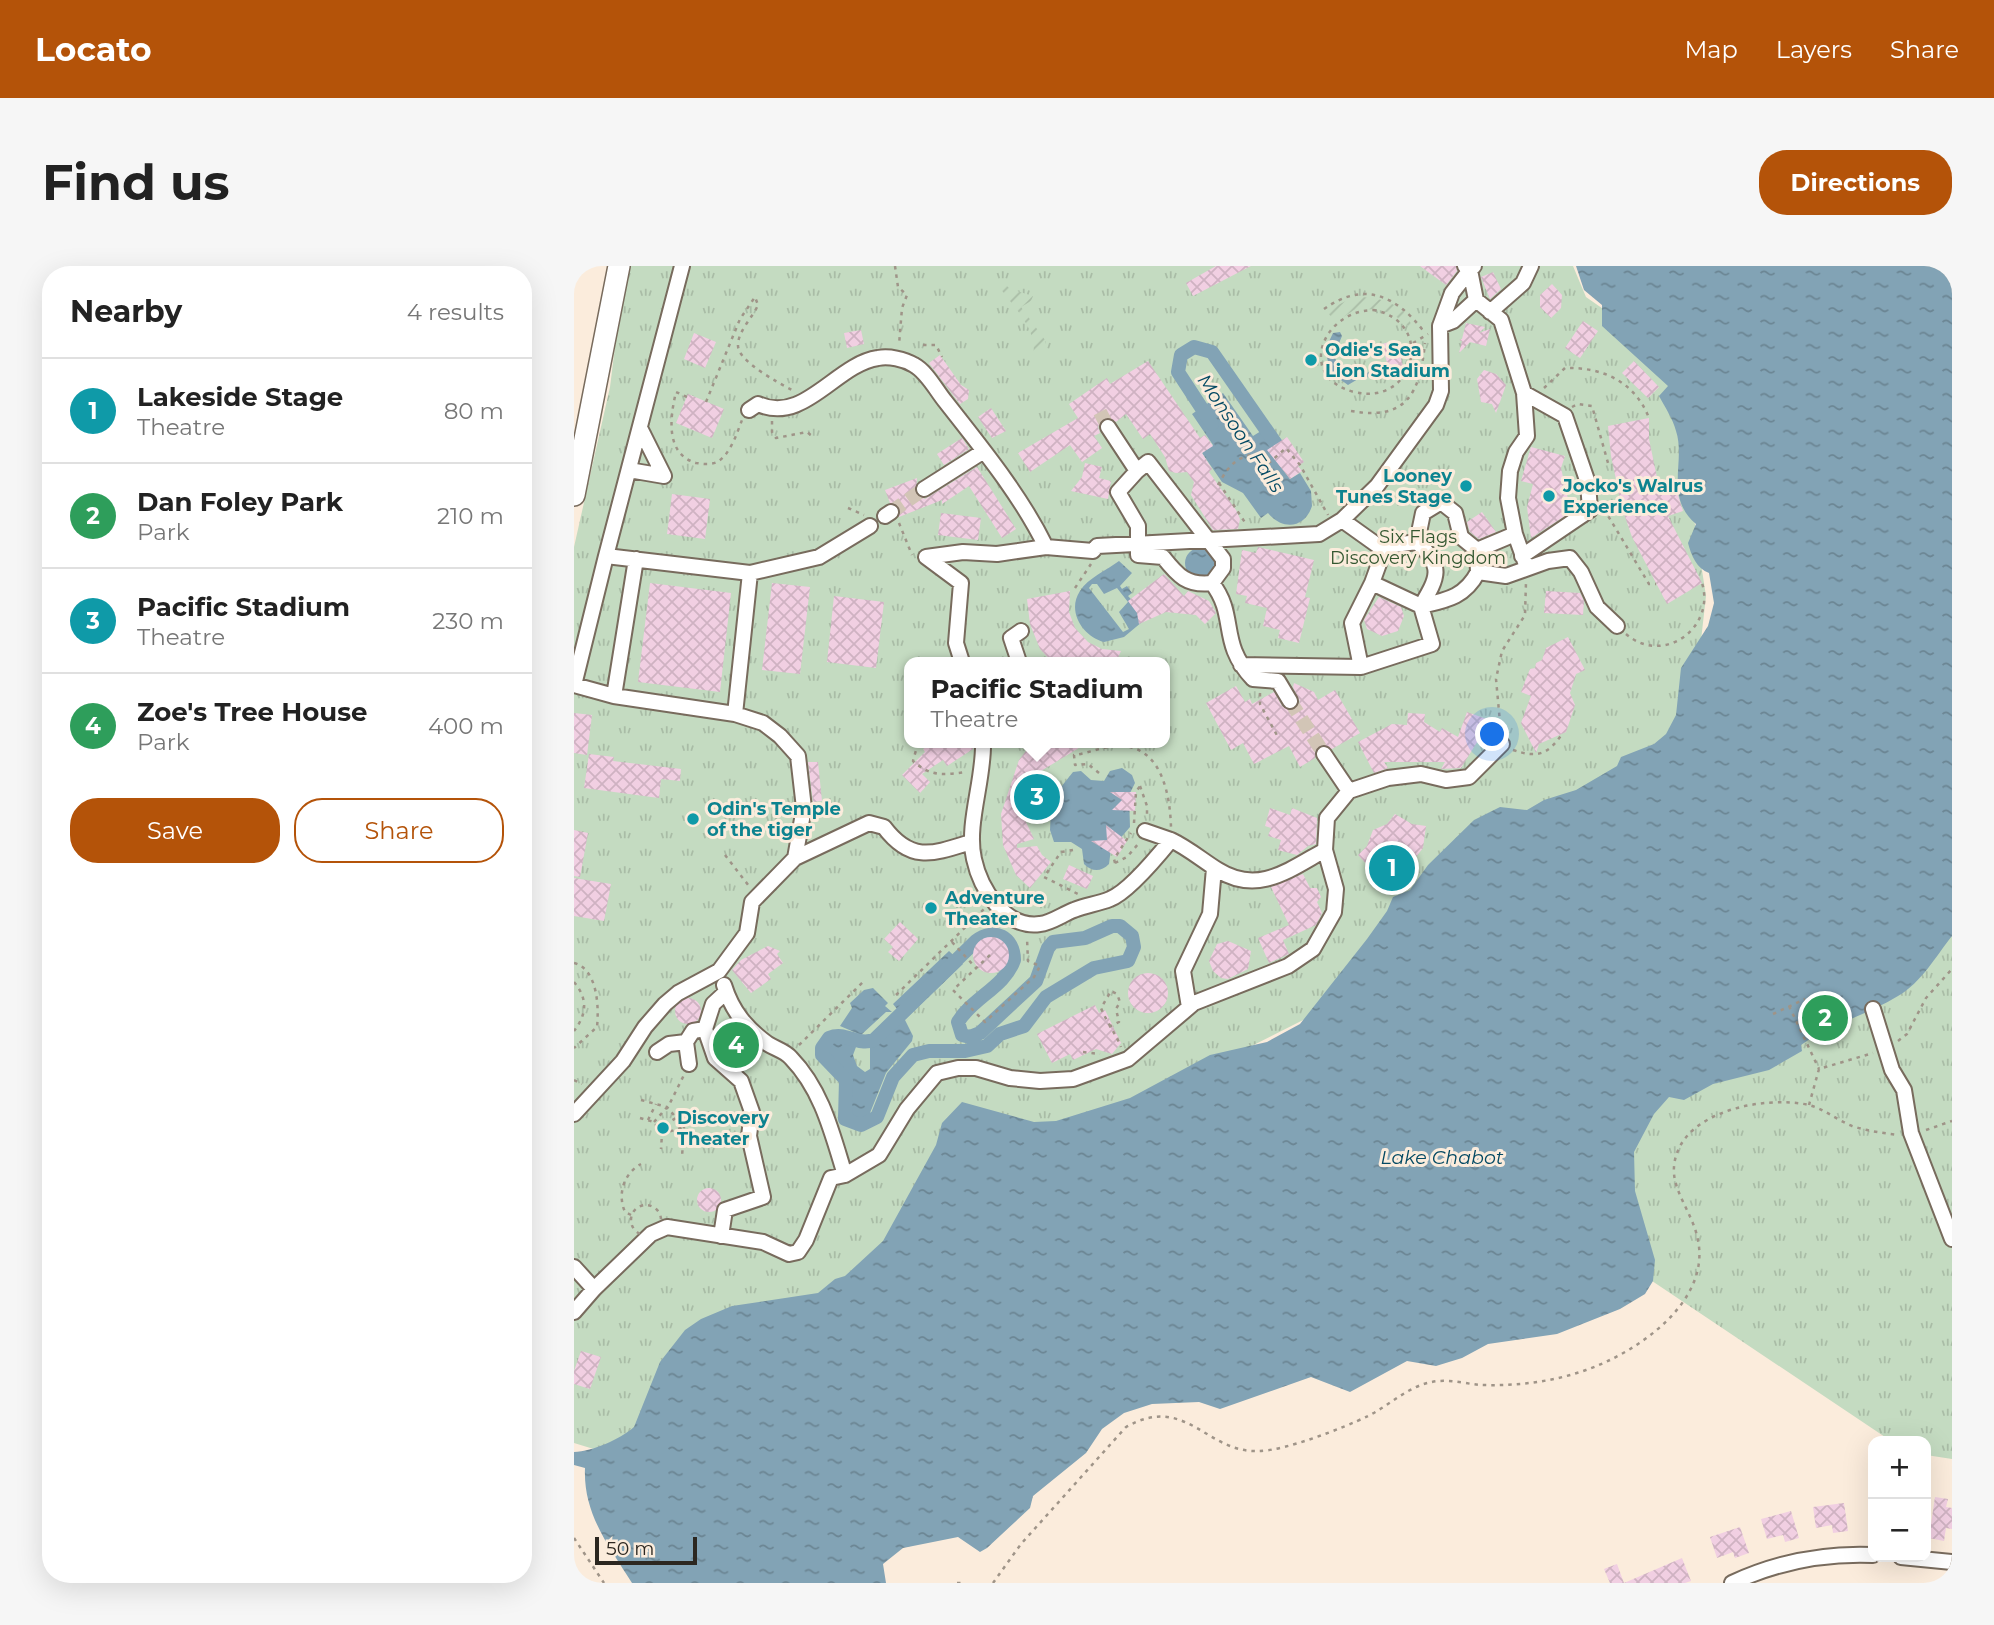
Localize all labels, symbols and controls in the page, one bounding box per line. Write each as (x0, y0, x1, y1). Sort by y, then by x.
text: Locato (35, 29, 152, 69)
text: Map (1684, 35, 1738, 64)
text: Layers (1776, 35, 1852, 64)
text: Share (1890, 35, 1959, 64)
button: Directions (1759, 150, 1952, 215)
text: Find us (42, 153, 230, 212)
text: Nearby (70, 293, 182, 330)
text: 4 results (407, 298, 504, 326)
place label: Odie's Sea Lion Stadium (1325, 339, 1450, 382)
marker: Odie's Sea Lion Stadium (1303, 352, 1319, 368)
water label: Monsoon Falls (1192, 370, 1289, 497)
text: Lakeside Stage (137, 381, 343, 413)
text: 1 (88, 397, 98, 425)
text: 80 m (444, 397, 504, 425)
text: Theatre (137, 413, 225, 441)
place label: Looney Tunes Stage (1336, 465, 1452, 508)
place label: Jocko's Walrus Experience (1562, 475, 1703, 518)
marker: Looney Tunes Stage (1458, 478, 1474, 494)
text: Dan Foley Park (137, 486, 343, 518)
marker: Jocko's Walrus Experience (1541, 488, 1557, 504)
text: 2 (86, 502, 100, 530)
text: 210 m (437, 502, 504, 530)
text: Park (137, 518, 190, 546)
park label: Six Flags Discovery Kingdom (1330, 526, 1506, 569)
text: Pacific Stadium (137, 591, 350, 623)
text: 3 (86, 607, 100, 635)
text: 230 m (432, 607, 504, 635)
text: Theatre (137, 623, 225, 651)
popup (904, 657, 1170, 748)
text: Pacific Stadium (930, 673, 1144, 705)
text: Zoe's Tree House (137, 696, 367, 728)
text: Theatre (930, 705, 1018, 733)
text: 4 (85, 712, 101, 740)
text: 400 m (428, 712, 504, 740)
your location (1475, 717, 1509, 751)
text: Park (137, 728, 190, 756)
pin: 3 (1014, 771, 1060, 823)
button: Save (70, 798, 280, 863)
button: Share (294, 798, 504, 863)
place label: Odin's Temple of the tiger (707, 798, 841, 841)
marker: Odin's Temple of the tiger (685, 811, 701, 827)
pin: 1 (1369, 842, 1415, 894)
place label: Adventure Theater (944, 887, 1045, 930)
marker: Adventure Theater (923, 900, 939, 916)
pin: 2 (1802, 992, 1848, 1044)
pin: 4 (713, 1019, 759, 1071)
place label: Discovery Theater (677, 1107, 769, 1150)
marker: Discovery Theater (655, 1120, 671, 1136)
water label: Lake Chabot (1380, 1146, 1504, 1169)
map controls (1868, 1436, 1931, 1562)
button: + (1868, 1436, 1931, 1499)
button: − (1868, 1499, 1931, 1562)
scale bar (595, 1534, 696, 1566)
text: 50 m (606, 1537, 654, 1560)

